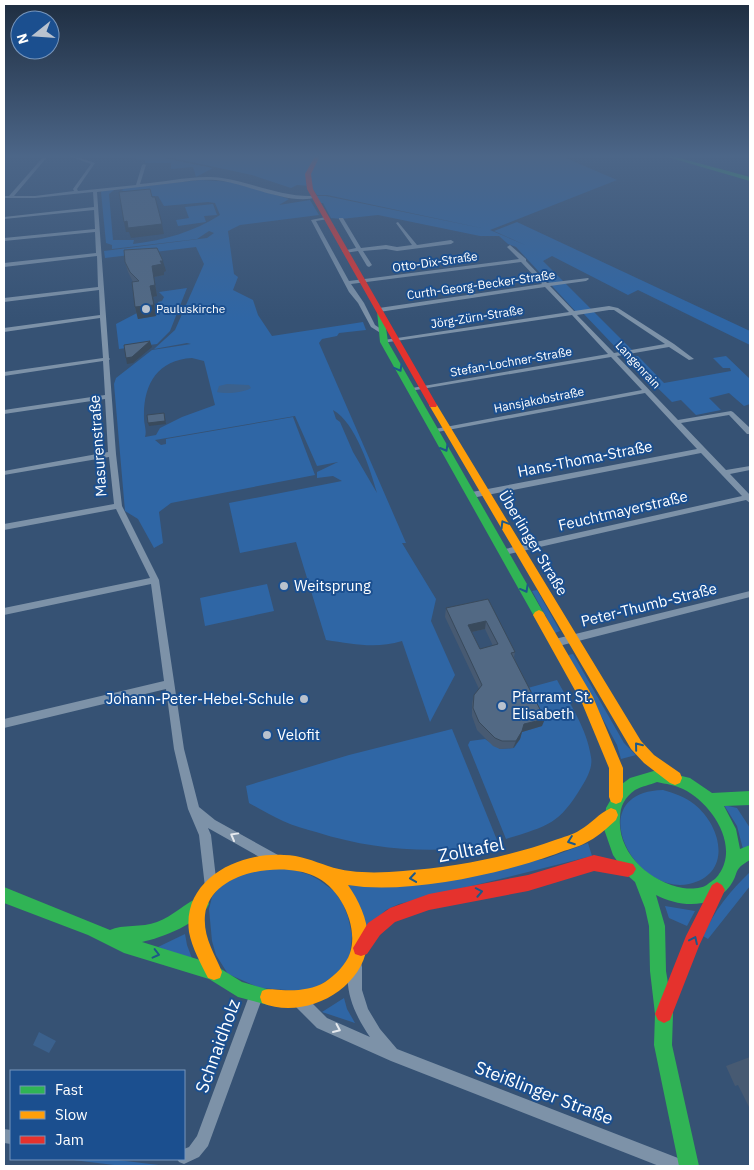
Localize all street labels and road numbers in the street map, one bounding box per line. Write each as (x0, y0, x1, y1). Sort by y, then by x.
street label: Otto-Dix-Straße (391, 248, 479, 275)
street label: Curth-Georg-Becker-Straße (406, 267, 557, 302)
street label: Jörg-Zürn-Straße (430, 302, 525, 331)
street label: Langenrain (613, 338, 664, 392)
street label: Stefan-Lochner-Straße (449, 343, 573, 380)
street label: Hansjakobstraße (492, 383, 586, 416)
street label: Masurenstraße (84, 395, 111, 498)
street label: Hans-Thoma-Straße (516, 436, 654, 481)
street label: Feuchtmayerstraße (556, 486, 689, 535)
street label: Überlinger Straße (495, 487, 572, 599)
street label: Peter-Thumb-Straße (579, 578, 719, 631)
street label: Zolltafel (436, 832, 506, 867)
street label: Schnaidholz (190, 996, 245, 1096)
street label: Steißlinger Straße (472, 1056, 617, 1130)

